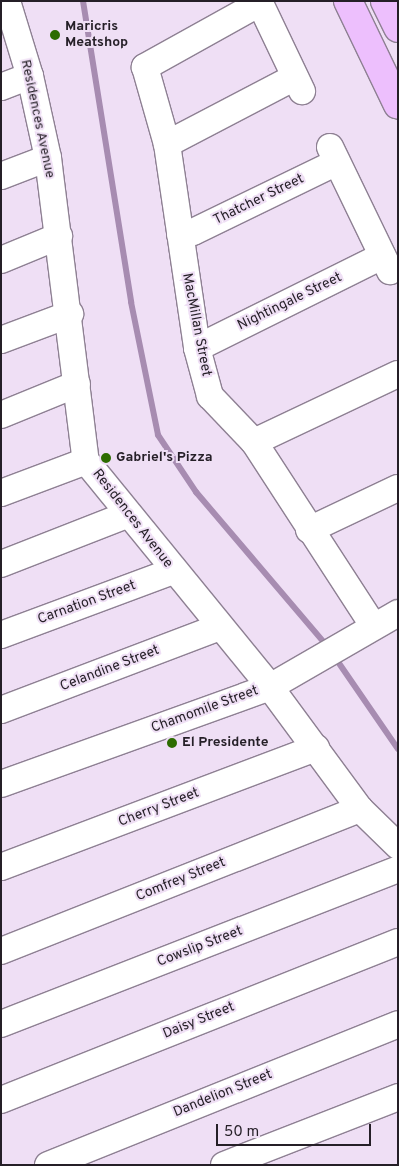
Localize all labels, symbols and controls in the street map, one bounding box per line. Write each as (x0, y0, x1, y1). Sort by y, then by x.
place label: Maricris Meatshop (65, 19, 128, 52)
marker: Maricris Meatshop (49, 29, 61, 41)
street label: Residences Avenue (16, 58, 58, 180)
street label: Thatcher Street (211, 171, 307, 229)
street label: Nightingale Street (235, 269, 345, 335)
street label: MacMillan Street (178, 272, 214, 378)
place label: Gabriel's Pizza (116, 450, 213, 466)
marker: Gabriel's Pizza (100, 452, 112, 464)
street label: Residences Avenue (88, 466, 176, 572)
street label: Carnation Street (36, 577, 138, 629)
street label: Celandine Street (58, 642, 162, 696)
street label: Chamomile Street (149, 683, 261, 737)
place label: El Presidente (182, 735, 268, 751)
marker: El Presidente (166, 737, 178, 749)
street label: Cherry Street (116, 785, 202, 831)
street label: Comfrey Street (134, 854, 228, 906)
street label: Cowslip Street (155, 923, 245, 971)
street label: Daisy Street (161, 999, 237, 1043)
street label: Dandelion Street (171, 1067, 275, 1121)
scale bar (219, 1114, 374, 1146)
text: 50 m (224, 1123, 259, 1142)

